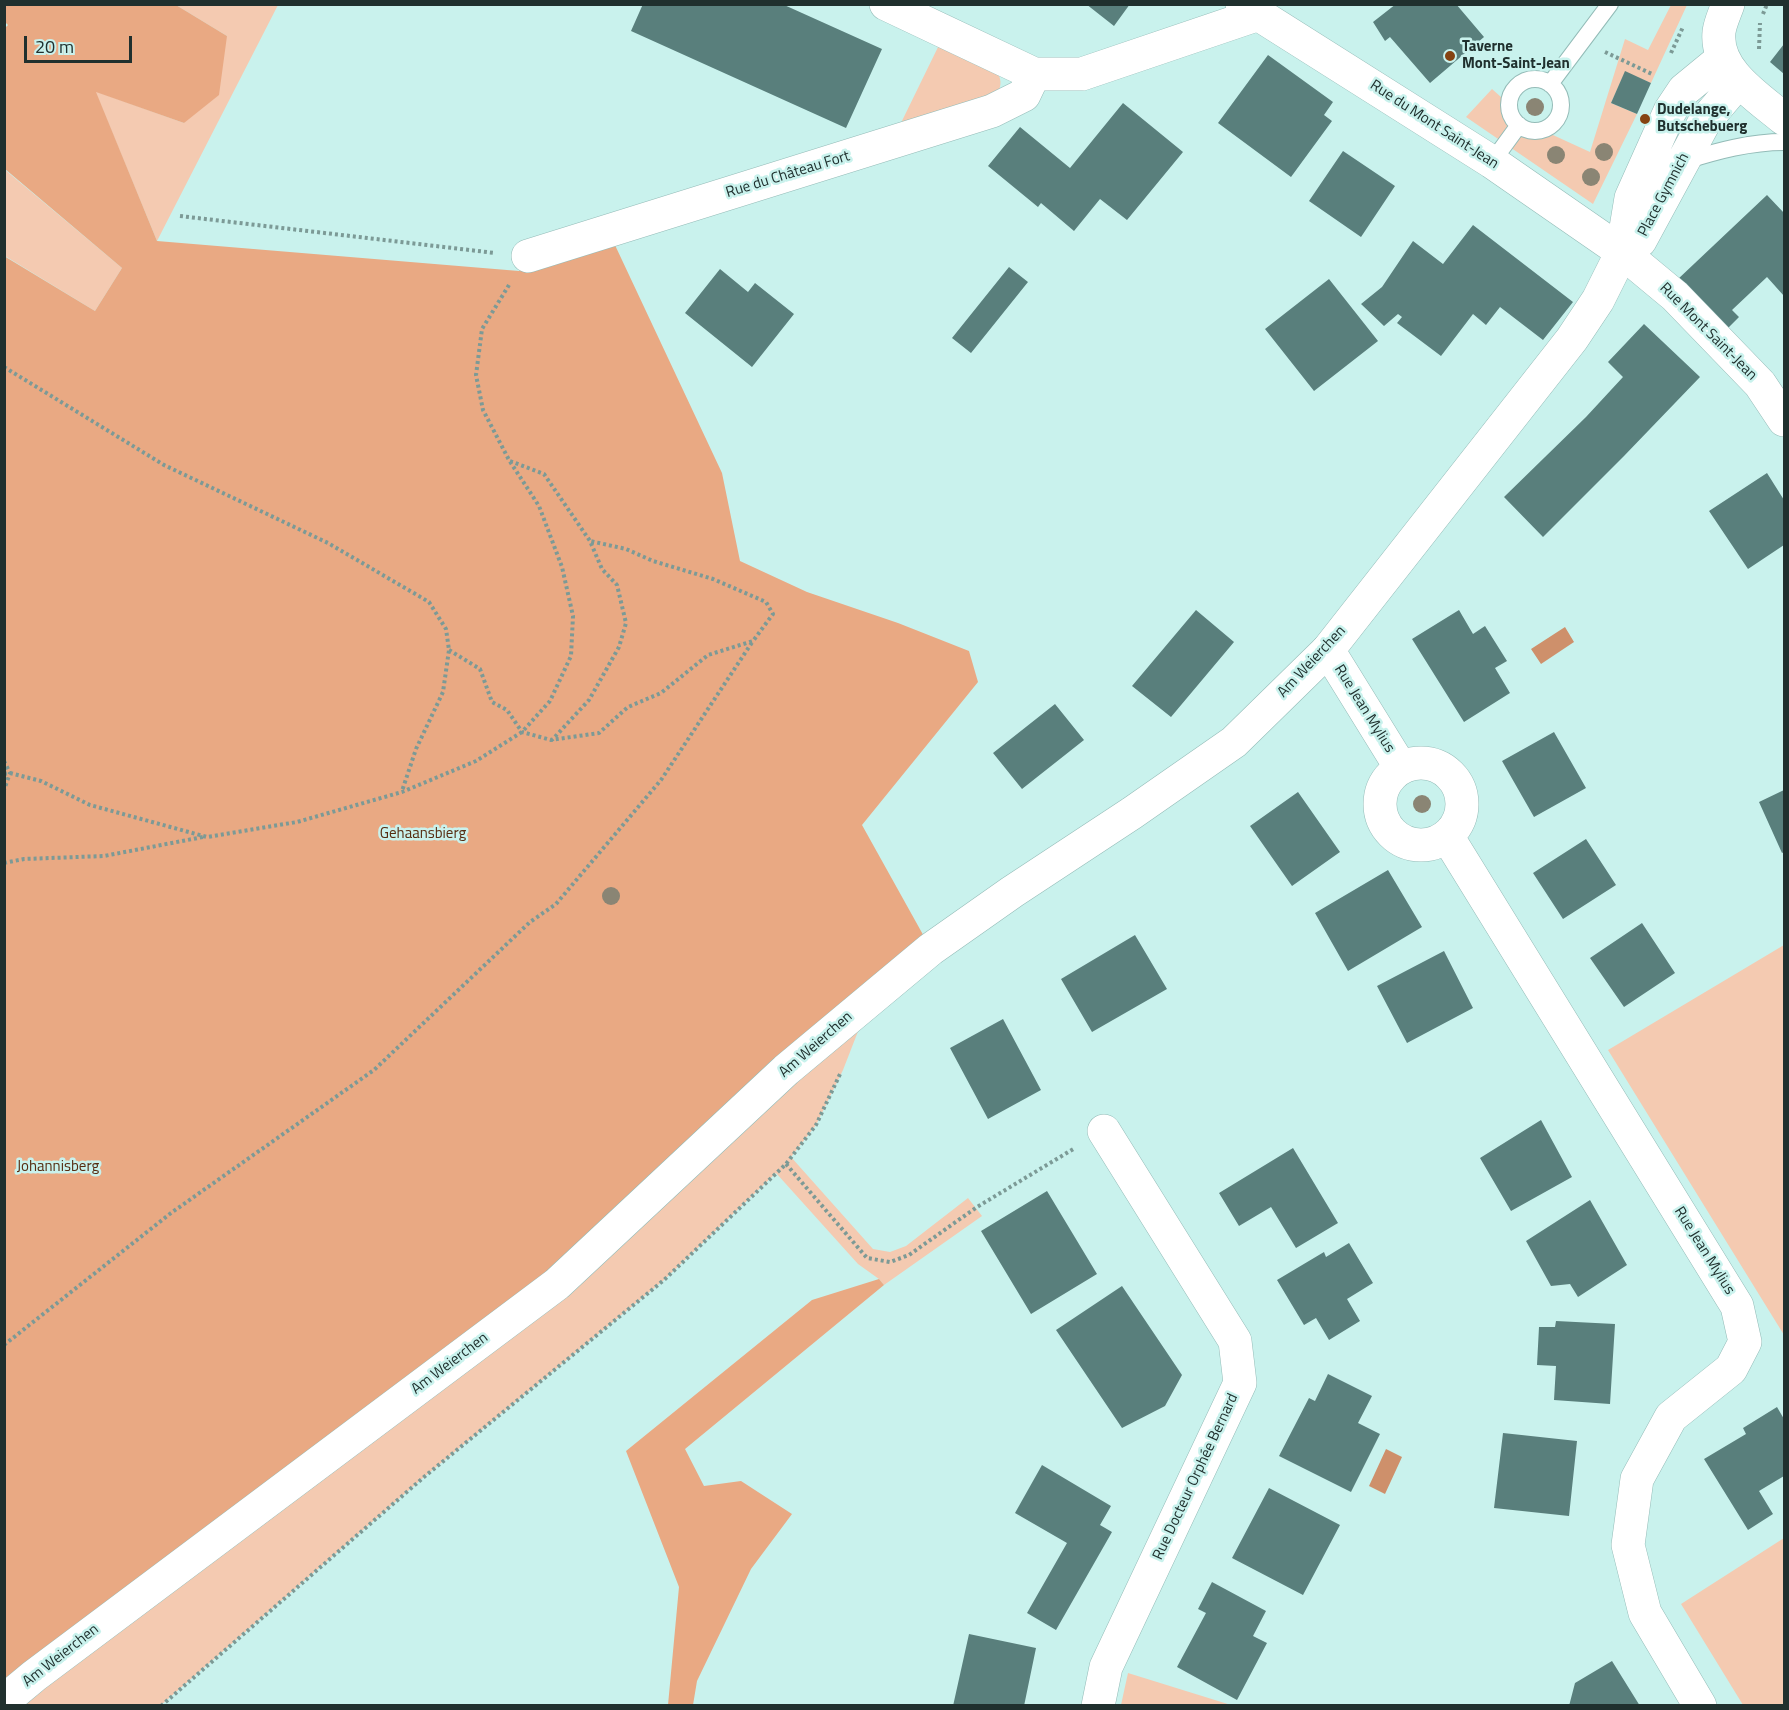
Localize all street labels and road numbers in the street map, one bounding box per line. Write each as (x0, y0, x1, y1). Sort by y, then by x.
street label: Rue du Mont Saint-Jean (1366, 77, 1502, 173)
street label: Rue du Château Fort (724, 148, 852, 202)
street label: Place Gymnich (1634, 150, 1694, 240)
street label: Rue Mont Saint-Jean (1656, 280, 1760, 384)
street label: Am Weierchen (1274, 622, 1350, 702)
street label: Rue Jean Mylius (1330, 662, 1398, 756)
street label: Am Weierchen (776, 1008, 856, 1082)
street label: Rue Jean Mylius (1670, 1204, 1738, 1298)
street label: Am Weierchen (408, 1329, 492, 1399)
street label: Rue Docteur Orphée Bernard (1149, 1391, 1243, 1563)
street label: Am Weierchen (19, 1621, 103, 1691)

